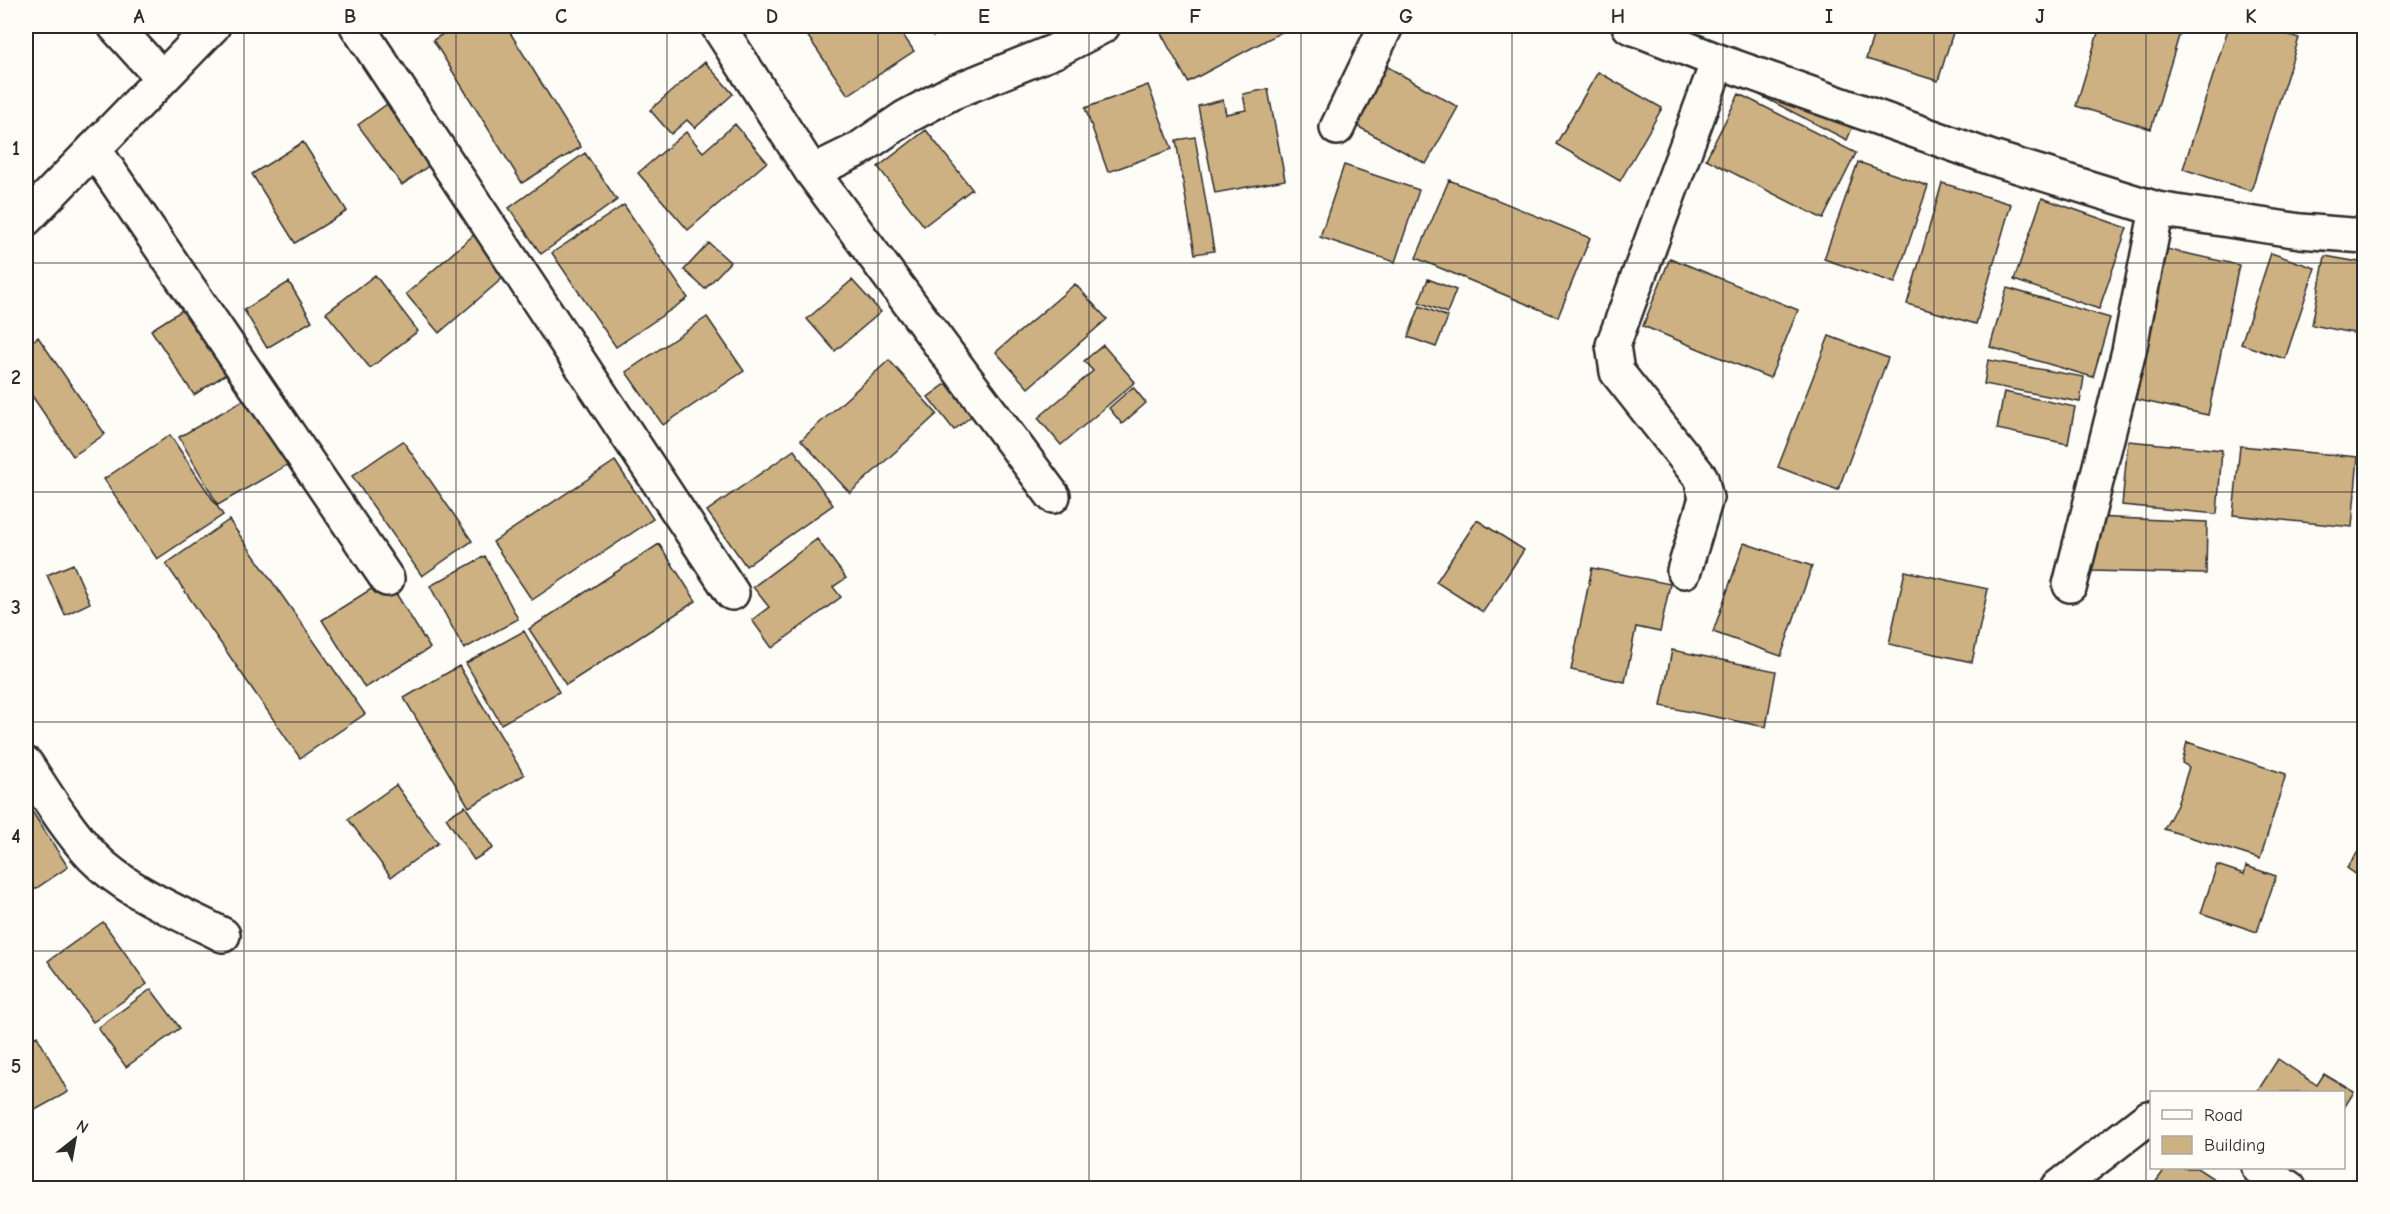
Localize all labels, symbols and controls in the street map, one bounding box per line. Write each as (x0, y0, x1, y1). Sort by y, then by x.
text: A (133, 5, 145, 28)
text: B (344, 5, 356, 28)
text: C (555, 5, 567, 28)
text: D (766, 5, 778, 28)
text: E (978, 5, 990, 28)
text: F (1189, 5, 1201, 28)
text: G (1399, 5, 1413, 28)
text: H (1611, 5, 1625, 28)
text: I (1825, 5, 1833, 28)
text: J (2035, 5, 2045, 28)
text: K (2245, 5, 2257, 28)
text: 1 (12, 137, 20, 160)
text: 2 (11, 366, 21, 389)
text: 3 (11, 596, 21, 619)
text: 4 (11, 825, 21, 848)
text: 5 (11, 1055, 21, 1078)
legend (2150, 1091, 2345, 1169)
text: Road (2204, 1105, 2243, 1126)
north arrow (45, 1109, 105, 1169)
text: N (73, 1117, 91, 1137)
text: Building (2204, 1135, 2266, 1156)

